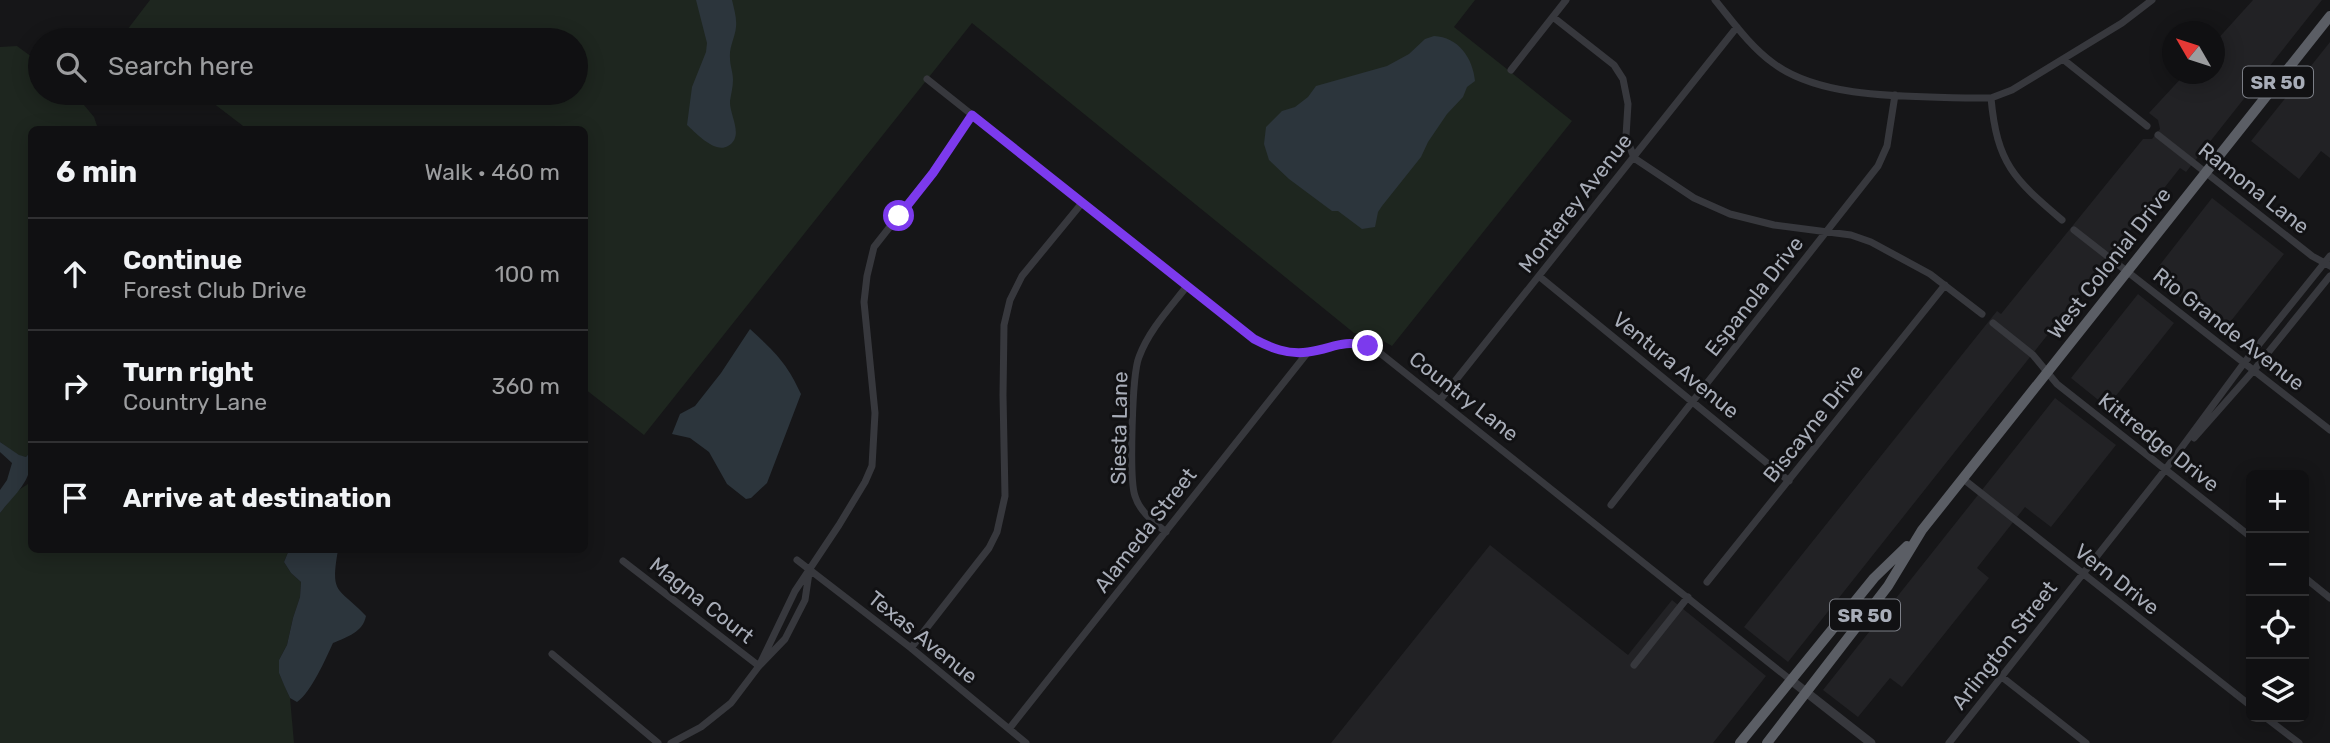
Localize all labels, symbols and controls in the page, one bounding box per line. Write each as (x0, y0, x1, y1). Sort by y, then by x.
north arrow (2162, 21, 2225, 84)
search box (28, 28, 588, 105)
icon: search (52, 48, 90, 86)
text: Search here (108, 51, 254, 82)
road number: SR 50 (2243, 66, 2313, 97)
street label: Monterey Avenue (1513, 128, 1637, 278)
street label: Ramona Lane (2194, 137, 2314, 239)
text: 6 min (56, 154, 137, 190)
text: Walk · 460 m (424, 158, 560, 186)
street label: West Colonial Drive (2042, 182, 2176, 344)
route start (883, 200, 914, 231)
street label: Espanola Drive (1700, 231, 1808, 361)
text: Continue (123, 245, 242, 276)
icon: ahead (56, 255, 94, 293)
text: 100 m (495, 260, 560, 288)
street label: Rio Grande Avenue (2148, 262, 2310, 396)
text: Forest Club Drive (123, 276, 307, 304)
street label: Ventura Avenue (1608, 306, 1744, 424)
route end (1352, 330, 1383, 361)
street label: Country Lane (1404, 346, 1524, 446)
text: Turn right (123, 357, 253, 388)
street label: Biscayne Drive (1758, 359, 1868, 487)
icon: right (56, 367, 94, 405)
street label: Siesta Lane (1106, 371, 1132, 485)
text: 360 m (492, 372, 560, 400)
street label: Kittredge Drive (2094, 387, 2224, 497)
text: Country Lane (123, 388, 267, 416)
street label: Alameda Street (1089, 463, 1201, 597)
map controls (2246, 470, 2309, 722)
button: + (2246, 470, 2309, 533)
icon: arrive (56, 479, 94, 517)
text: Arrive at destination (123, 483, 391, 514)
button: − (2246, 533, 2309, 596)
street label: Vern Drive (2070, 538, 2164, 620)
street label: Magna Court (645, 552, 759, 648)
street label: Arlington Street (1946, 576, 2062, 714)
street label: Texas Avenue (863, 585, 983, 689)
button: locate (2246, 596, 2309, 659)
road number: SR 50 (1830, 600, 1900, 630)
button: layers (2246, 659, 2309, 722)

